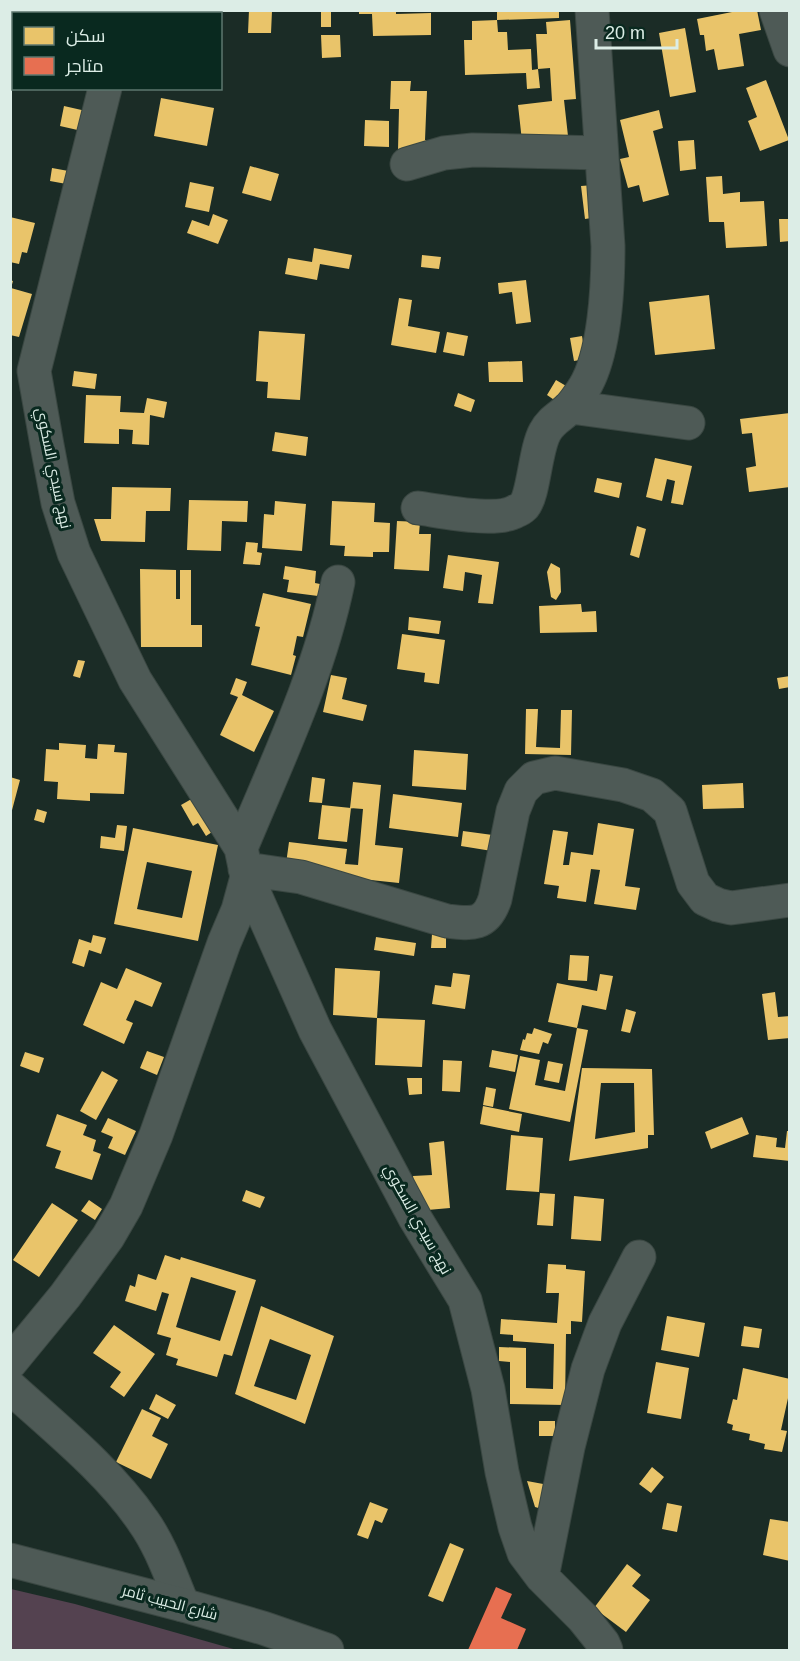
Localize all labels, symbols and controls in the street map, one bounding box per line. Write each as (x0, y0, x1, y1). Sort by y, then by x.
legend (12, 12, 222, 90)
scale bar (596, 12, 677, 50)
text: 20 m (605, 23, 645, 43)
text: سكن (66, 26, 105, 47)
text: متاجر (65, 56, 104, 77)
street label: نهج سيدي السكوي (29, 406, 75, 531)
street label: نهج سيدي السكوي (377, 1161, 455, 1279)
street label: شارع الحبيب ثامر (119, 1581, 220, 1626)

